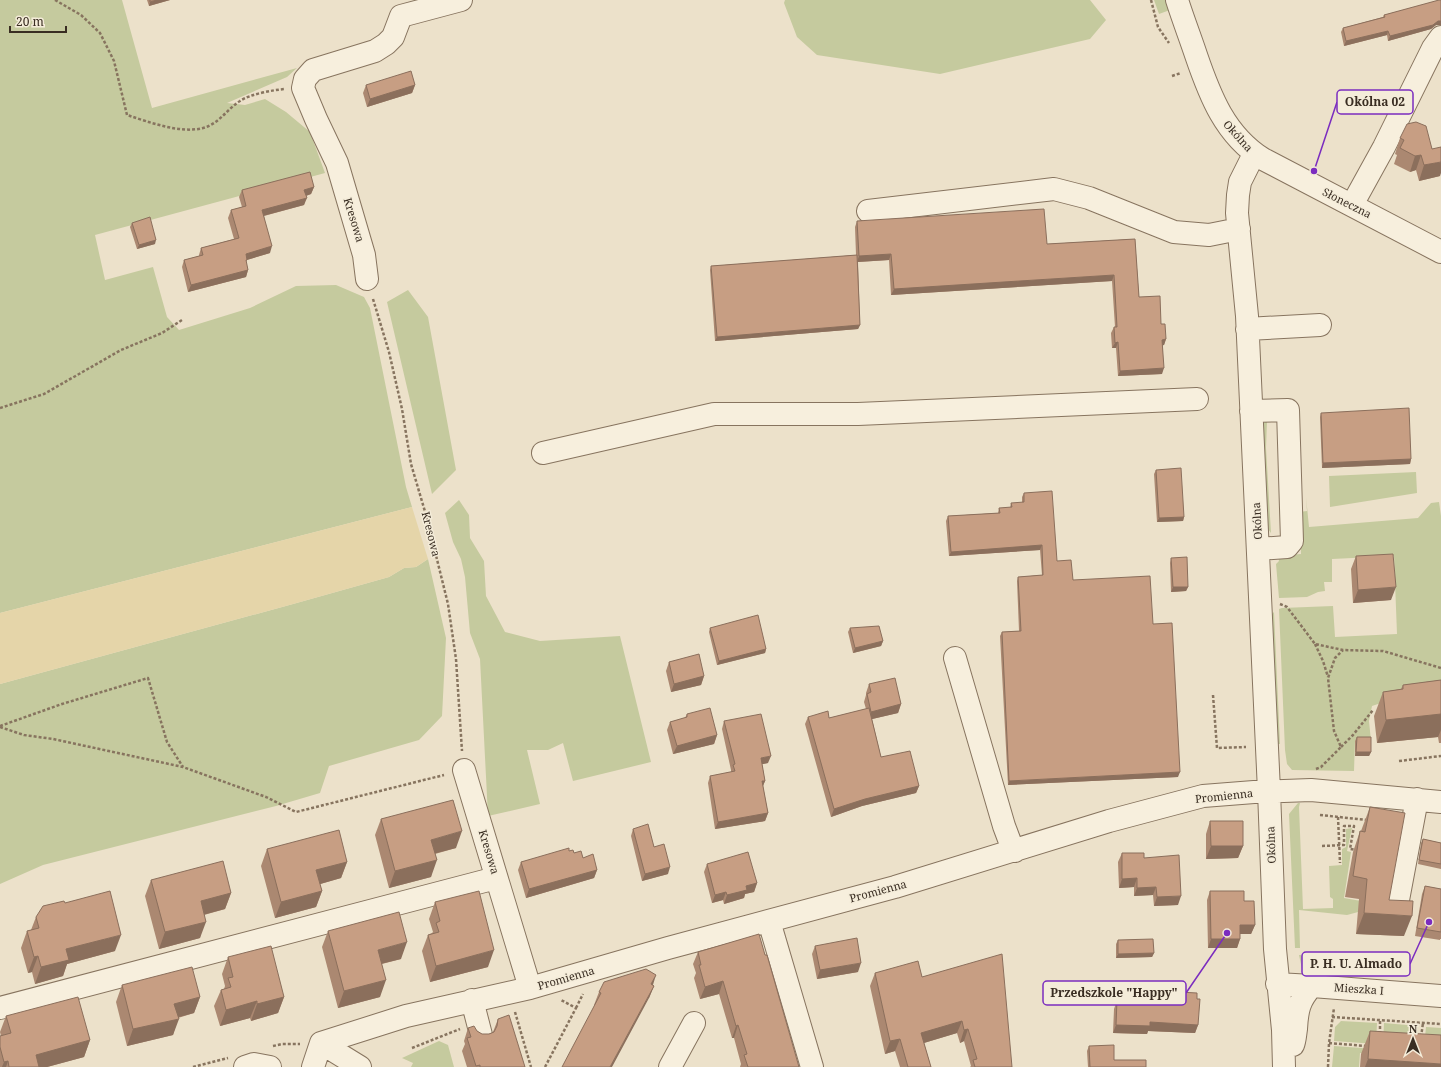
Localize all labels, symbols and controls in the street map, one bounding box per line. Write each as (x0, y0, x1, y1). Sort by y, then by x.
scale bar (10, 8, 66, 34)
text: 20 m (16, 13, 44, 30)
callout: Okólna 02 (1337, 90, 1413, 114)
text: Okólna 02 (1345, 93, 1405, 110)
street label: Okólna (1220, 117, 1256, 155)
street label: Słoneczna (1320, 184, 1374, 221)
street label: Kresowa (341, 196, 368, 244)
street label: Okólna (1248, 502, 1265, 540)
street label: Kresowa (419, 510, 444, 558)
street label: Promienna (1194, 785, 1254, 806)
street label: Okólna (1262, 826, 1279, 864)
street label: Kresowa (476, 828, 503, 876)
street label: Promienna (848, 876, 908, 905)
callout: P. H. U. Almado (1302, 952, 1410, 976)
text: P. H. U. Almado (1310, 955, 1402, 972)
street label: Promienna (536, 962, 596, 993)
street label: Mieszka I (1334, 979, 1384, 998)
callout: Przedszkole "Happy" (1043, 981, 1186, 1005)
text: Przedszkole "Happy" (1050, 984, 1178, 1001)
north arrow (1393, 1019, 1433, 1059)
text: N (1409, 1021, 1418, 1036)

